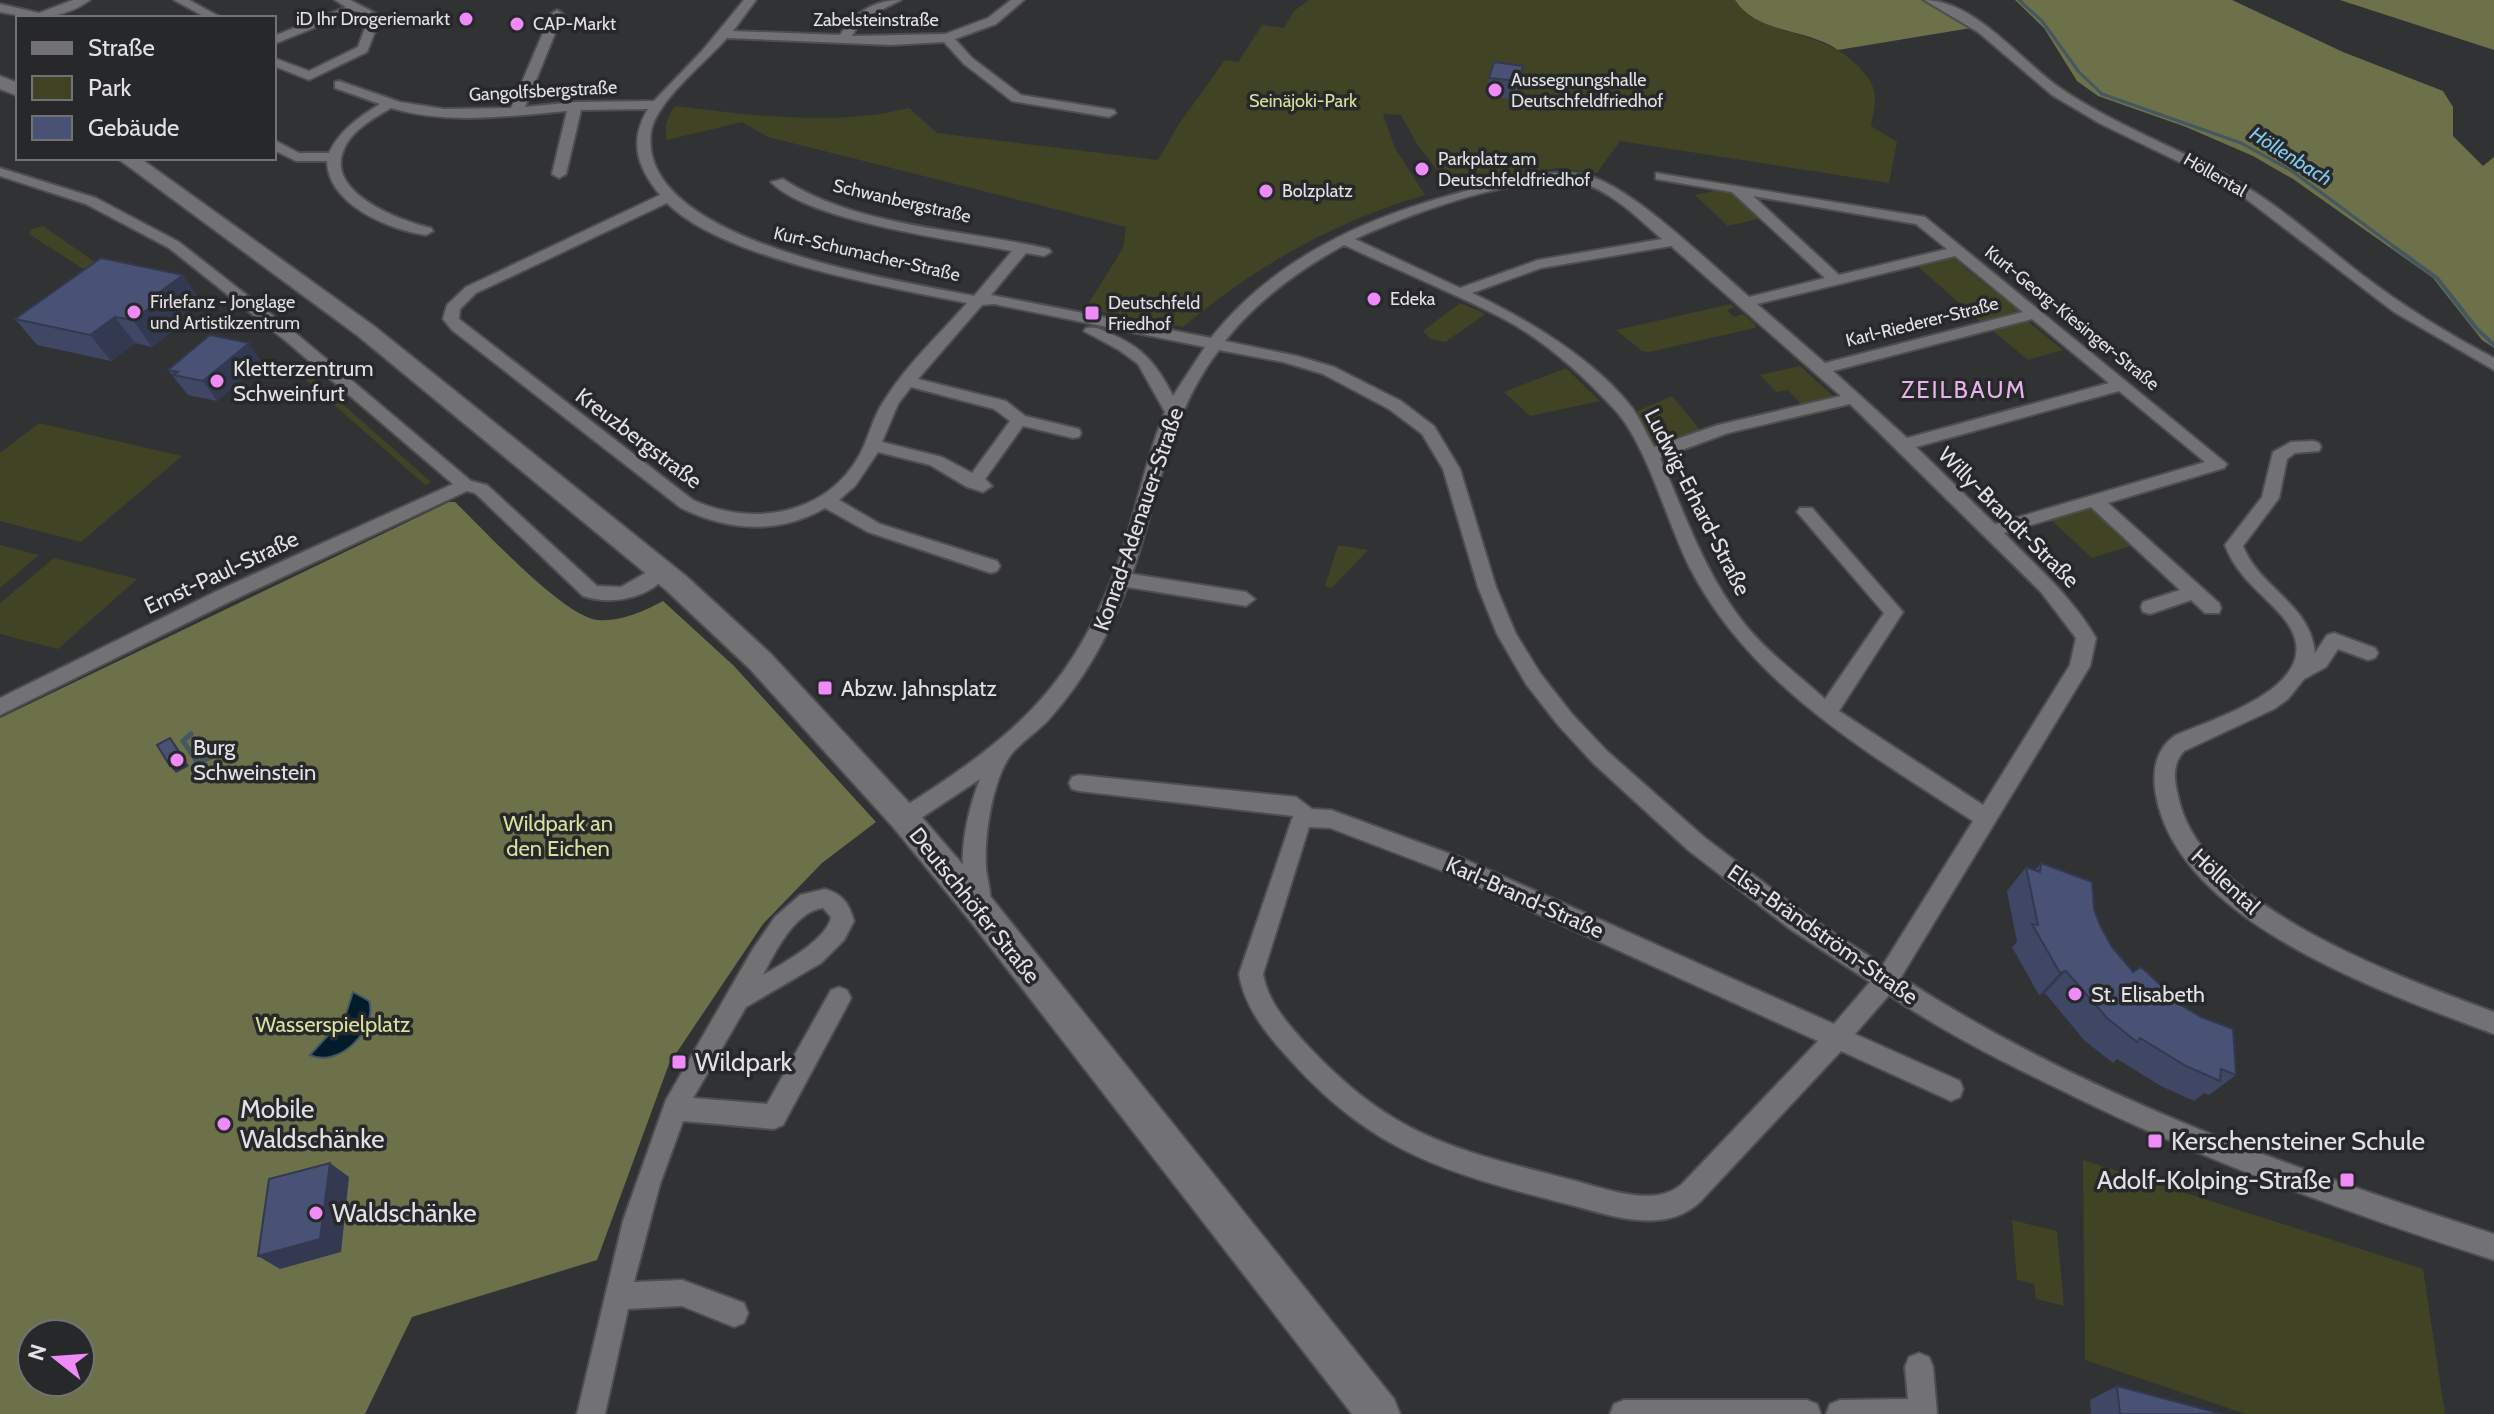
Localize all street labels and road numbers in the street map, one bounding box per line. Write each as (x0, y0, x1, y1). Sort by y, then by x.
street label: Zabelsteinstraße (813, 9, 939, 31)
street label: Gangolfsbergstraße (468, 76, 618, 106)
street label: Höllental (2180, 148, 2251, 202)
street label: Schwanbergstraße (831, 174, 973, 228)
street label: Kurt-Schumacher-Straße (772, 222, 962, 286)
street label: Kurt-Georg-Kiesinger-Straße (1980, 241, 2164, 395)
street label: Karl-Riederer-Straße (1843, 292, 2001, 352)
street label: Kreuzbergstraße (570, 382, 707, 495)
street label: Konrad-Adenauer-Straße (1088, 404, 1189, 634)
street label: Ludwig-Erhard-Straße (1639, 404, 1756, 600)
street label: Willy-Brandt-Straße (1932, 441, 2085, 594)
street label: Ernst-Paul-Straße (140, 525, 303, 620)
street label: Deutschhöfer Straße (904, 822, 1046, 989)
street label: Höllental (2186, 843, 2266, 920)
street label: Karl-Brand-Straße (1442, 851, 1608, 944)
street label: Elsa-Brändström-Straße (1722, 859, 1923, 1010)

